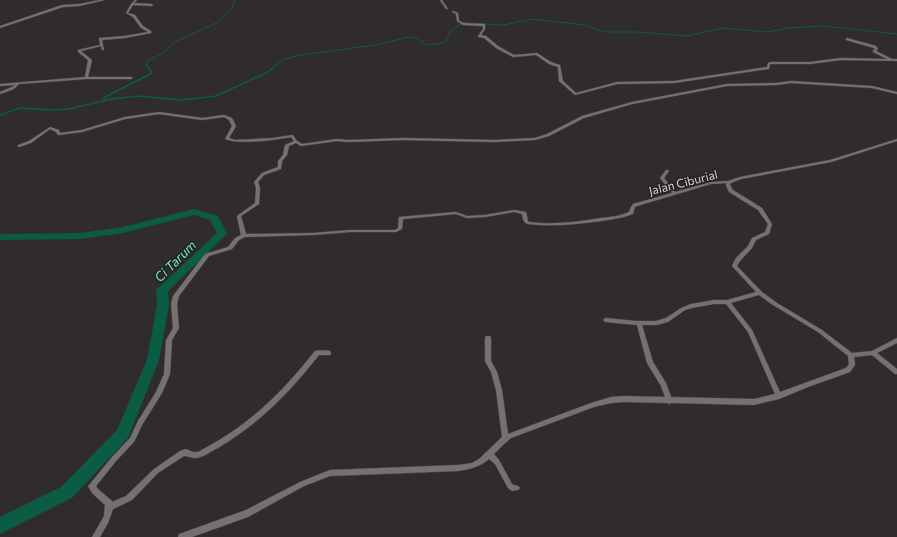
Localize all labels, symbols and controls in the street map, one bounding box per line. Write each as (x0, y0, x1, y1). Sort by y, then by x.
street label: Jalan Ciburial (647, 167, 719, 198)
water label: Ci Tarum (151, 237, 199, 285)

